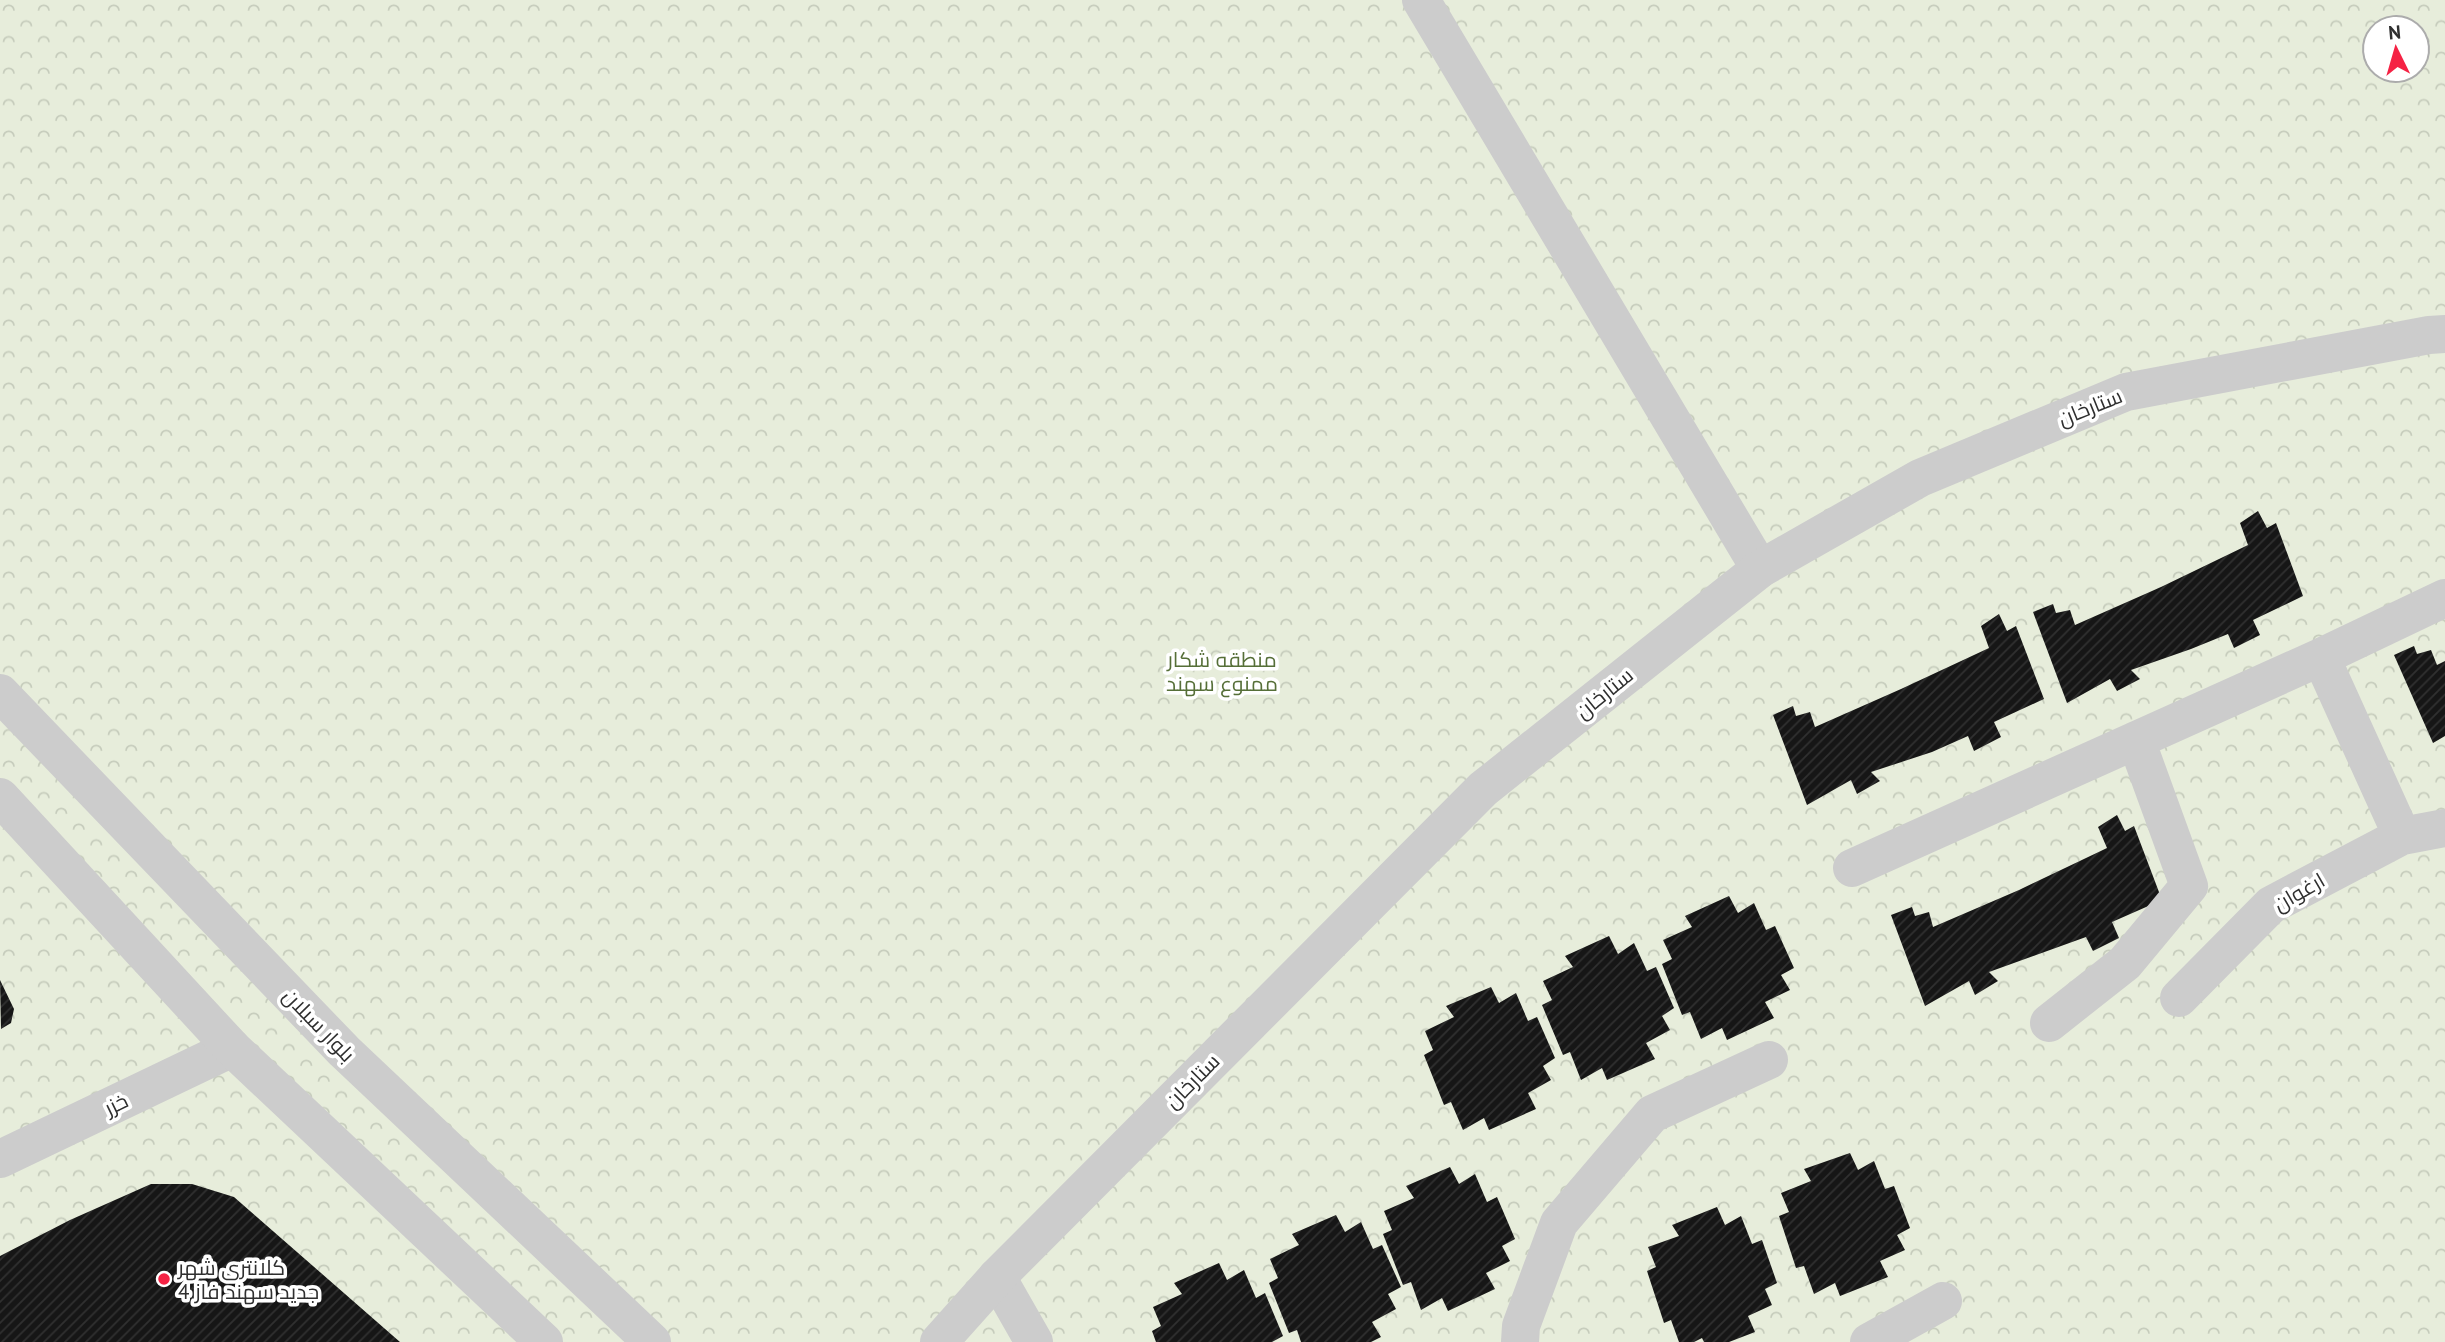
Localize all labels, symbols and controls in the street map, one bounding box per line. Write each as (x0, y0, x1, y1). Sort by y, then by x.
north arrow (2361, 14, 2431, 84)
text: N (2387, 20, 2402, 45)
street label: ستارخان (2054, 382, 2126, 432)
park label: منطقه شکار ممنوع سهند (1166, 646, 1278, 698)
street label: ستارخان (1569, 661, 1639, 725)
street label: ارغوان (2268, 866, 2330, 918)
street label: بلوار سبلان (277, 982, 361, 1068)
street label: ستارخان (1159, 1048, 1225, 1114)
street label: خزر (99, 1087, 132, 1122)
place label: کلانتری شهر جدید سهند فاز 4 (177, 1254, 319, 1305)
marker: کلانتری شهر جدید سهند فاز 4 (156, 1271, 172, 1287)

